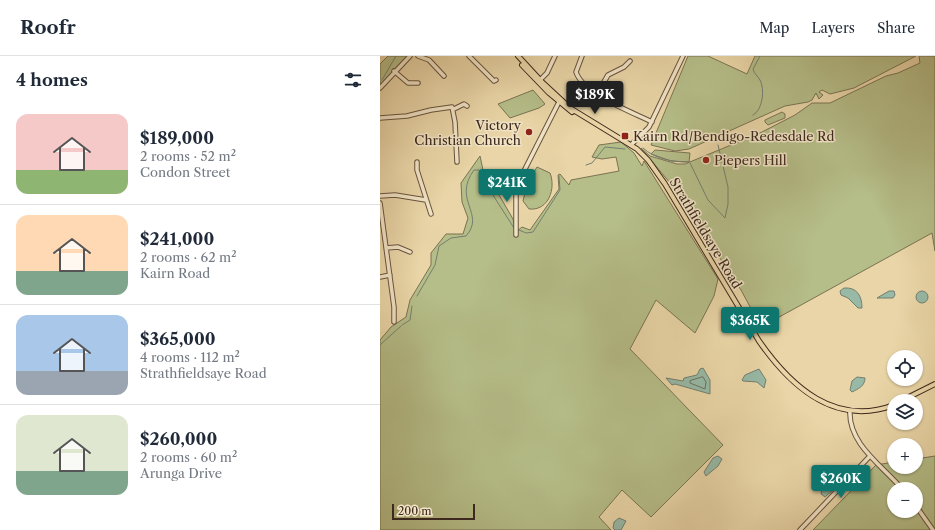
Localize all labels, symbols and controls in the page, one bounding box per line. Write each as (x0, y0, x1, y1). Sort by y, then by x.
text: Roofr (20, 16, 76, 39)
text: Map (759, 19, 789, 37)
text: Layers (811, 19, 855, 37)
text: Share (877, 19, 915, 37)
icon: filters (342, 69, 364, 91)
text: 4 homes (16, 70, 88, 90)
pin: $189K (567, 81, 623, 115)
text: $189K (575, 86, 615, 102)
place label: Victory Christian Church (414, 117, 522, 148)
marker: Victory Christian Church (524, 127, 534, 137)
text: $189,000 (140, 128, 214, 148)
place label: Kairn Rd/Bendigo-Redesdale Rd (633, 128, 835, 144)
icon: home (48, 130, 96, 178)
marker: Kairn Rd/Bendigo-Redesdale Rd (620, 131, 630, 141)
text: 2 rooms · 52 m² (140, 148, 236, 164)
place label: Piepers Hill (714, 152, 787, 168)
marker: Piepers Hill (701, 155, 711, 165)
text: Condon Street (140, 164, 230, 180)
pin: $241K (479, 169, 535, 203)
text: $241K (488, 174, 526, 190)
street label: Strathfieldsaye Road (667, 175, 746, 291)
text: $241,000 (140, 229, 214, 249)
icon: home (48, 231, 96, 279)
text: 2 rooms · 62 m² (140, 249, 237, 265)
text: Kairn Road (140, 265, 210, 281)
pin: $365K (722, 307, 778, 341)
text: $365K (730, 312, 770, 328)
text: $365,000 (140, 329, 216, 349)
icon: home (48, 331, 96, 379)
text: 4 rooms · 112 m² (140, 349, 240, 365)
map controls (887, 350, 923, 518)
button: locate (887, 350, 923, 386)
text: Strathfieldsaye Road (140, 365, 267, 381)
button: layers (887, 394, 923, 430)
text: $260,000 (140, 429, 217, 449)
icon: home (48, 431, 96, 479)
button: + (887, 438, 923, 474)
text: 2 rooms · 60 m² (140, 449, 237, 465)
text: Arunga Drive (140, 465, 222, 481)
pin: $260K (813, 465, 869, 499)
text: $260K (820, 470, 862, 486)
button: − (887, 482, 923, 518)
scale bar (392, 502, 475, 521)
text: 200 m (398, 504, 431, 518)

